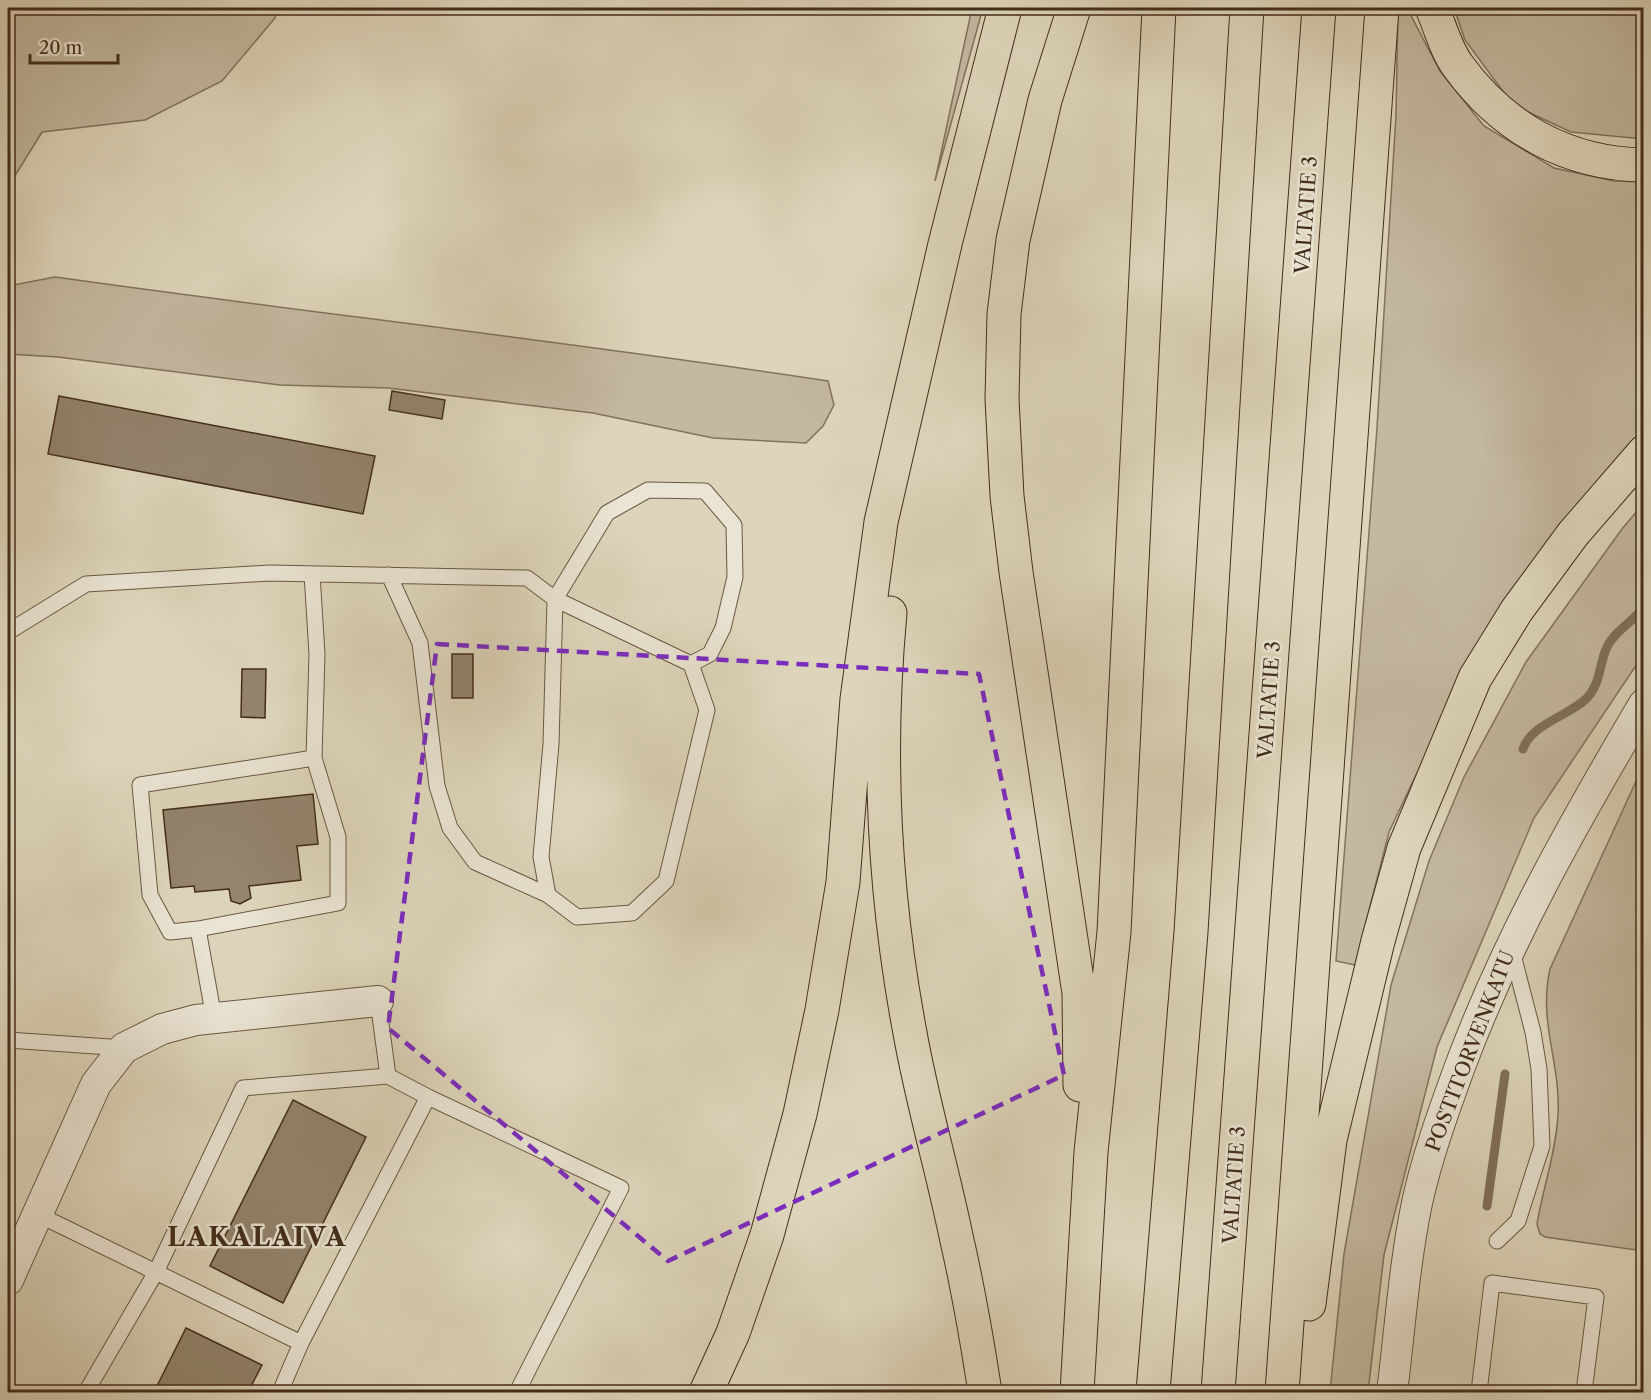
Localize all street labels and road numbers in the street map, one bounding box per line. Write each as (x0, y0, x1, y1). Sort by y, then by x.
street label: VALTATIE 3 (1290, 155, 1322, 276)
street label: VALTATIE 3 (1253, 640, 1285, 761)
street label: POSTITORVENKATU (1421, 947, 1519, 1155)
street label: VALTATIE 3 (1218, 1125, 1250, 1246)

